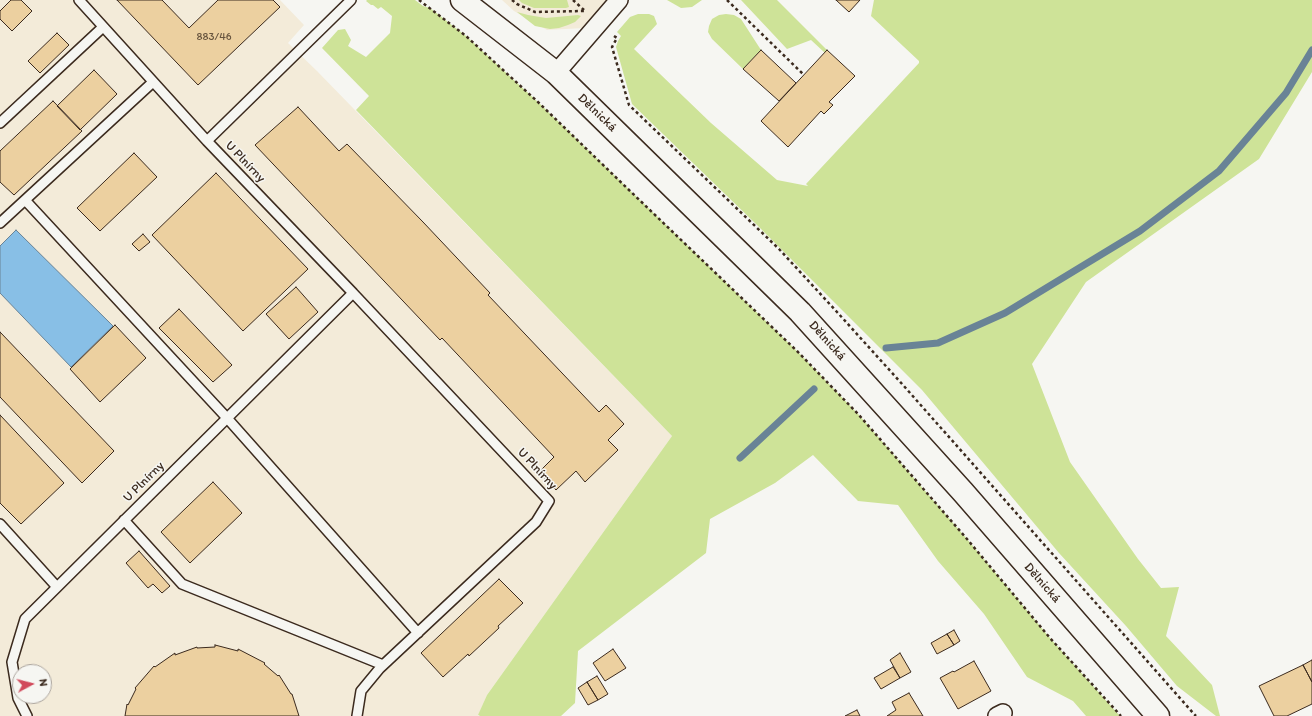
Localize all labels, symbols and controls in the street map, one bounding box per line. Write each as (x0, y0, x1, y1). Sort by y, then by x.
house number: 883/46 (196, 30, 232, 44)
street label: Dělnická (574, 91, 620, 135)
street label: U Plnírny (221, 138, 269, 186)
street label: Dělnická (805, 318, 849, 364)
street label: U Plnírny (514, 445, 560, 493)
street label: U Plnírny (120, 458, 168, 506)
street label: Dělnická (1020, 560, 1064, 606)
north arrow (12, 664, 52, 704)
text: N (37, 678, 50, 687)

